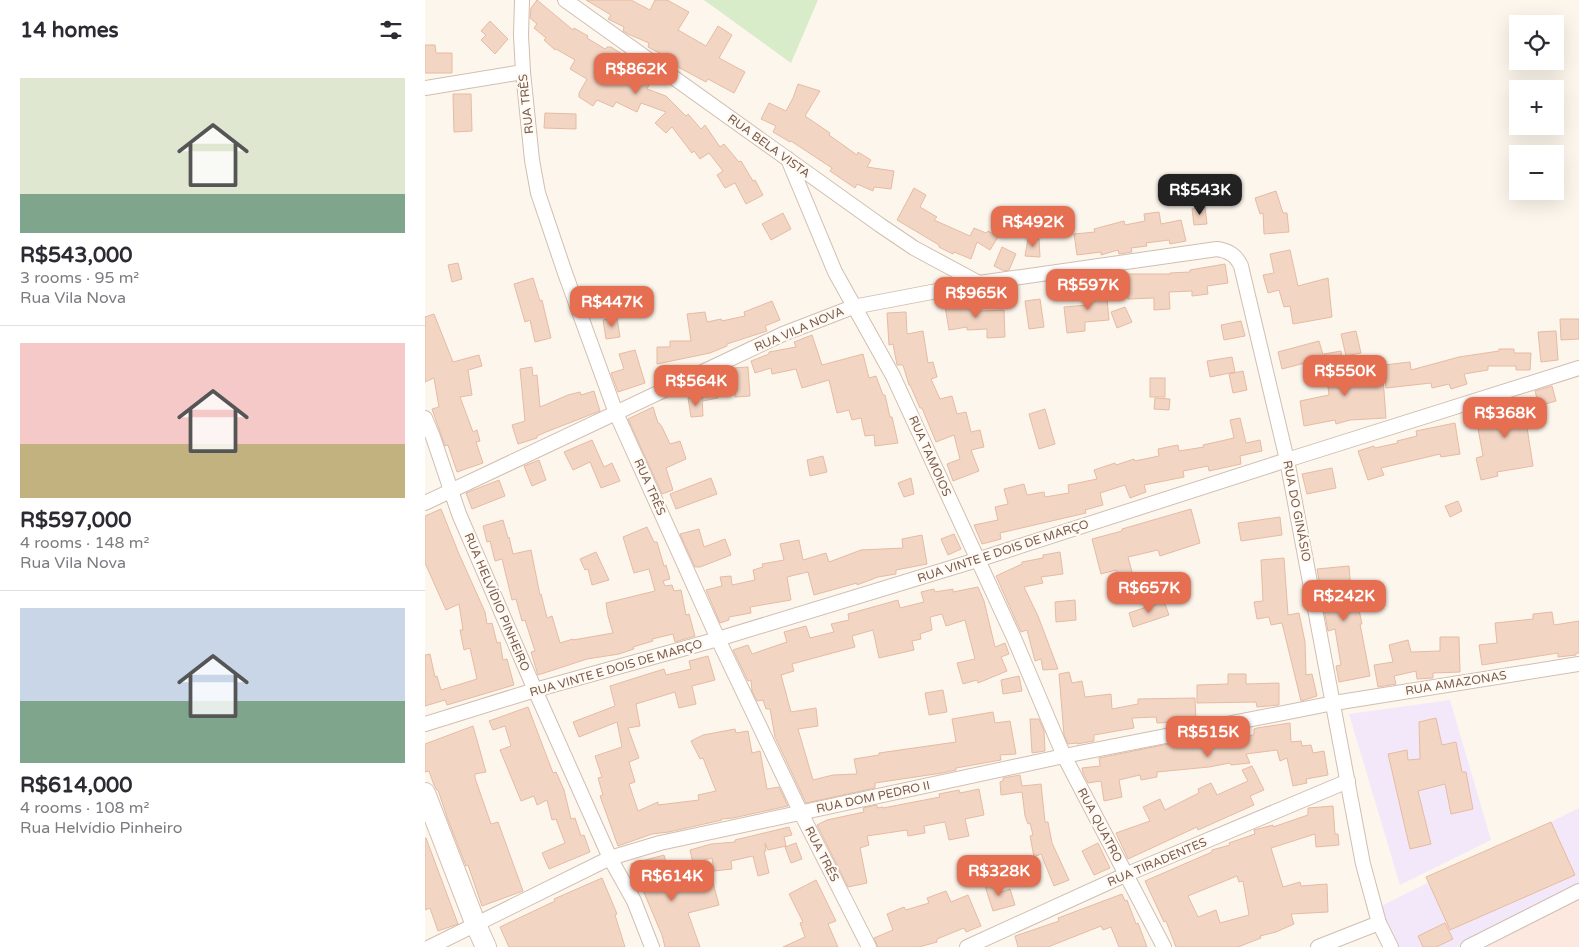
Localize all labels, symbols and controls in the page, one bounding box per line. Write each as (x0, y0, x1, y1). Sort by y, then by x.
map controls (1509, 15, 1564, 200)
button: locate (1509, 15, 1564, 70)
icon: filters (377, 16, 405, 44)
text: 14 homes (20, 18, 119, 43)
pin: R$862K (595, 52, 677, 95)
text: R$862K (605, 59, 667, 79)
street label: RUA TRÊS (516, 73, 536, 135)
button: + (1509, 80, 1564, 135)
icon: home (168, 110, 258, 200)
street label: RUA BELA VISTA (725, 111, 813, 181)
button: − (1509, 145, 1564, 200)
pin: R$543K (1159, 174, 1241, 216)
text: R$543K (1169, 180, 1231, 200)
pin: R$492K (992, 206, 1074, 248)
text: R$492K (1002, 212, 1064, 232)
text: R$543,000 (20, 243, 132, 268)
text: 3 rooms · 95 m² (20, 268, 139, 288)
pin: R$597K (1047, 268, 1129, 311)
text: R$597K (1057, 275, 1119, 295)
pin: R$965K (935, 276, 1017, 319)
text: R$965K (945, 283, 1007, 303)
pin: R$447K (571, 286, 653, 328)
text: Rua Vila Nova (20, 288, 126, 308)
text: R$447K (581, 292, 643, 312)
street label: RUA VILA NOVA (752, 304, 846, 354)
pin: R$550K (1304, 354, 1386, 397)
text: R$550K (1314, 361, 1376, 381)
pin: R$564K (655, 364, 737, 407)
text: R$564K (665, 371, 727, 391)
icon: home (168, 376, 258, 466)
pin: R$368K (1464, 396, 1546, 439)
text: R$368K (1474, 403, 1536, 423)
street label: RUA TAMOIOS (906, 413, 954, 499)
street label: RUA TRÊS (631, 457, 669, 517)
street label: RUA DO GINÁSIO (1280, 459, 1314, 563)
text: R$597,000 (20, 508, 131, 533)
street label: RUA VINTE E DOIS DE MARÇO (916, 517, 1091, 585)
street label: RUA HELVÍDIO PINHEIRO (461, 531, 533, 674)
text: 4 rooms · 148 m² (20, 533, 149, 553)
text: Rua Vila Nova (20, 553, 126, 573)
pin: R$657K (1108, 572, 1190, 614)
text: R$657K (1118, 578, 1180, 598)
pin: R$242K (1303, 580, 1385, 622)
text: R$242K (1313, 586, 1375, 606)
street label: RUA VINTE E DOIS DE MARÇO (528, 637, 704, 699)
icon: home (168, 641, 258, 731)
street label: RUA AMAZONAS (1404, 668, 1508, 698)
pin: R$515K (1167, 716, 1249, 758)
text: R$515K (1177, 722, 1239, 742)
text: R$614,000 (20, 773, 132, 798)
street label: RUA DOM PEDRO II (815, 778, 931, 816)
street label: RUA QUATRO (1075, 786, 1126, 865)
text: 4 rooms · 108 m² (20, 798, 149, 818)
text: Rua Helvídio Pinheiro (20, 818, 182, 838)
street label: RUA TRÊS (802, 824, 842, 884)
street label: RUA TIRADENTES (1105, 835, 1209, 889)
pin: R$328K (958, 854, 1040, 897)
pin: R$614K (631, 860, 713, 902)
text: R$328K (968, 861, 1030, 881)
text: R$614K (641, 866, 703, 886)

